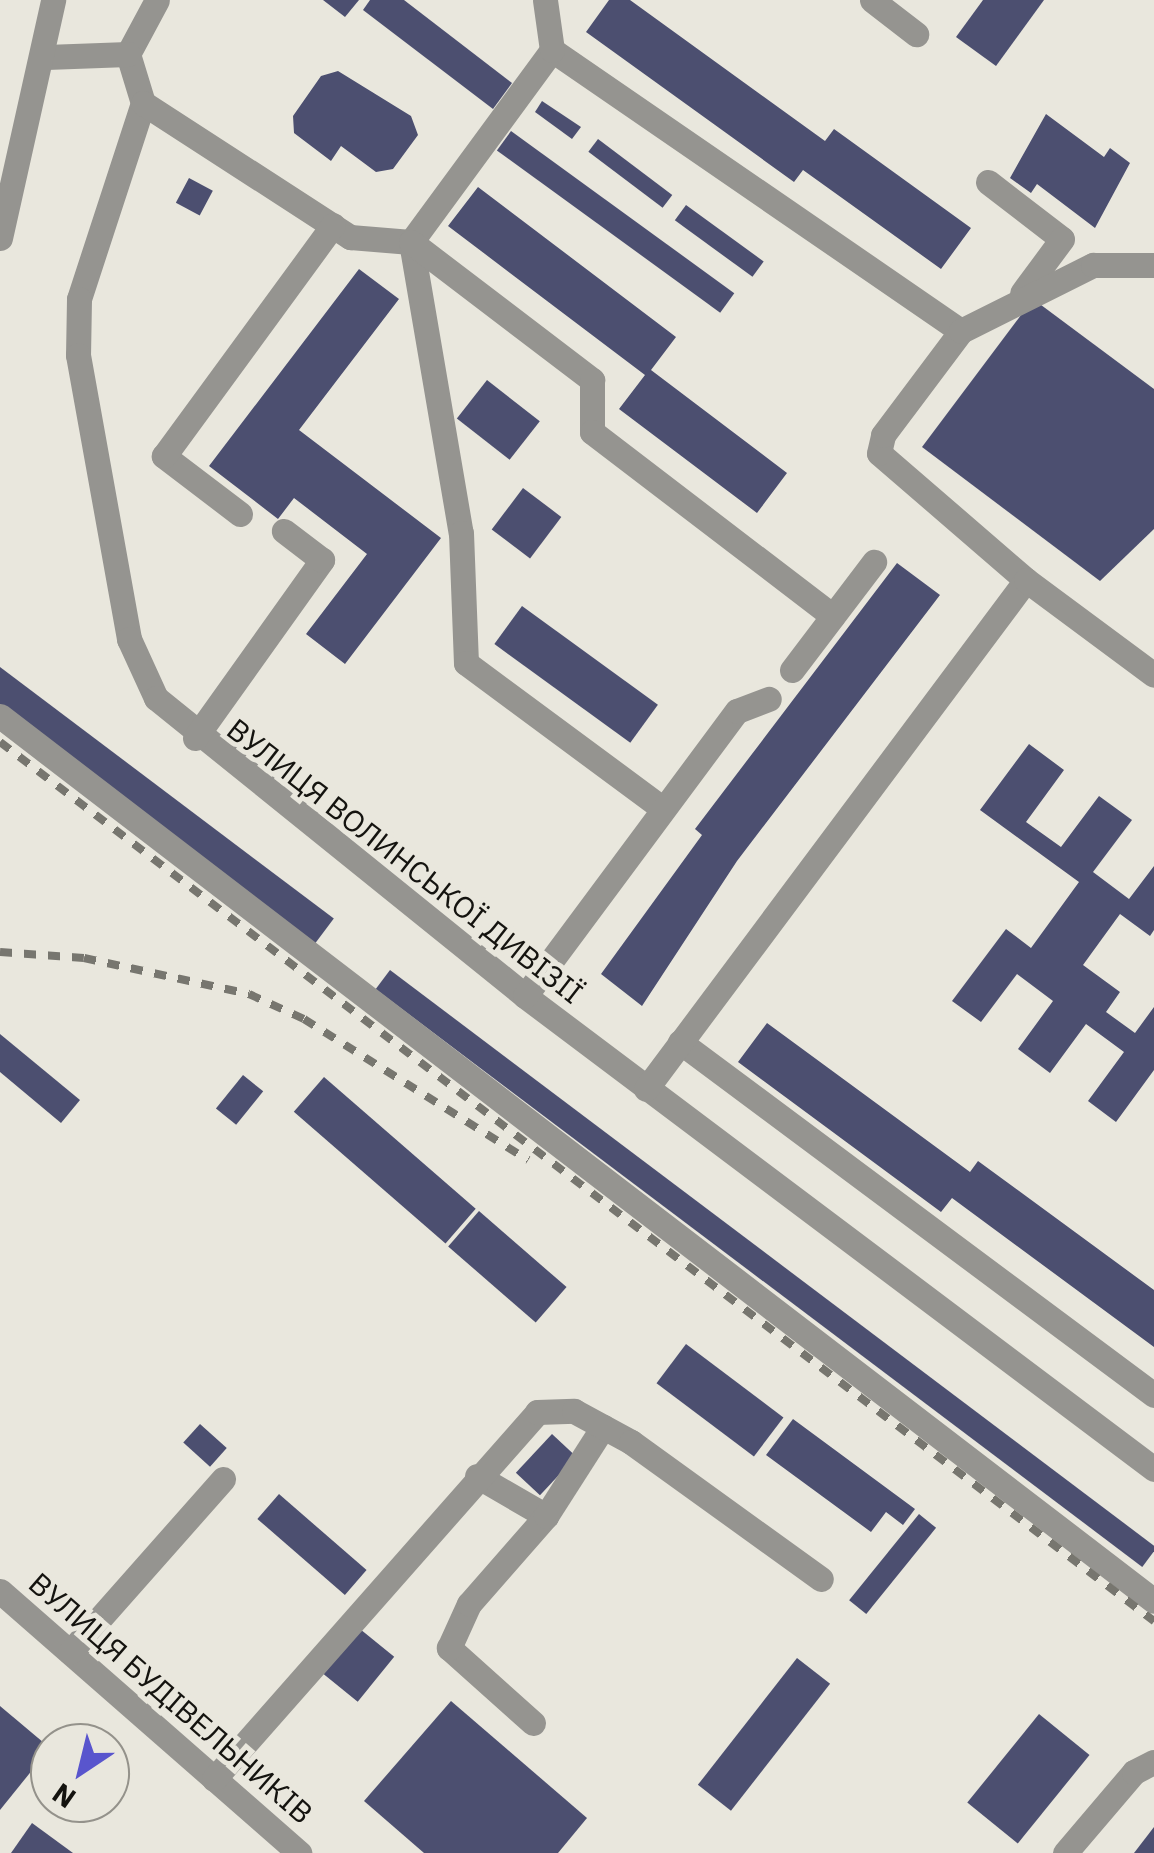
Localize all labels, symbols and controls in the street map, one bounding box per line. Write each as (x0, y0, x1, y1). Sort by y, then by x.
street label: ВУЛИЦЯ ВОЛИНСЬКОЇ ДИВІЗІЇ (220, 711, 590, 1011)
street label: ВУЛИЦЯ БУДІВЕЛЬНИКІВ (22, 1565, 320, 1831)
north arrow (30, 1723, 130, 1823)
text: N (45, 1775, 83, 1817)

